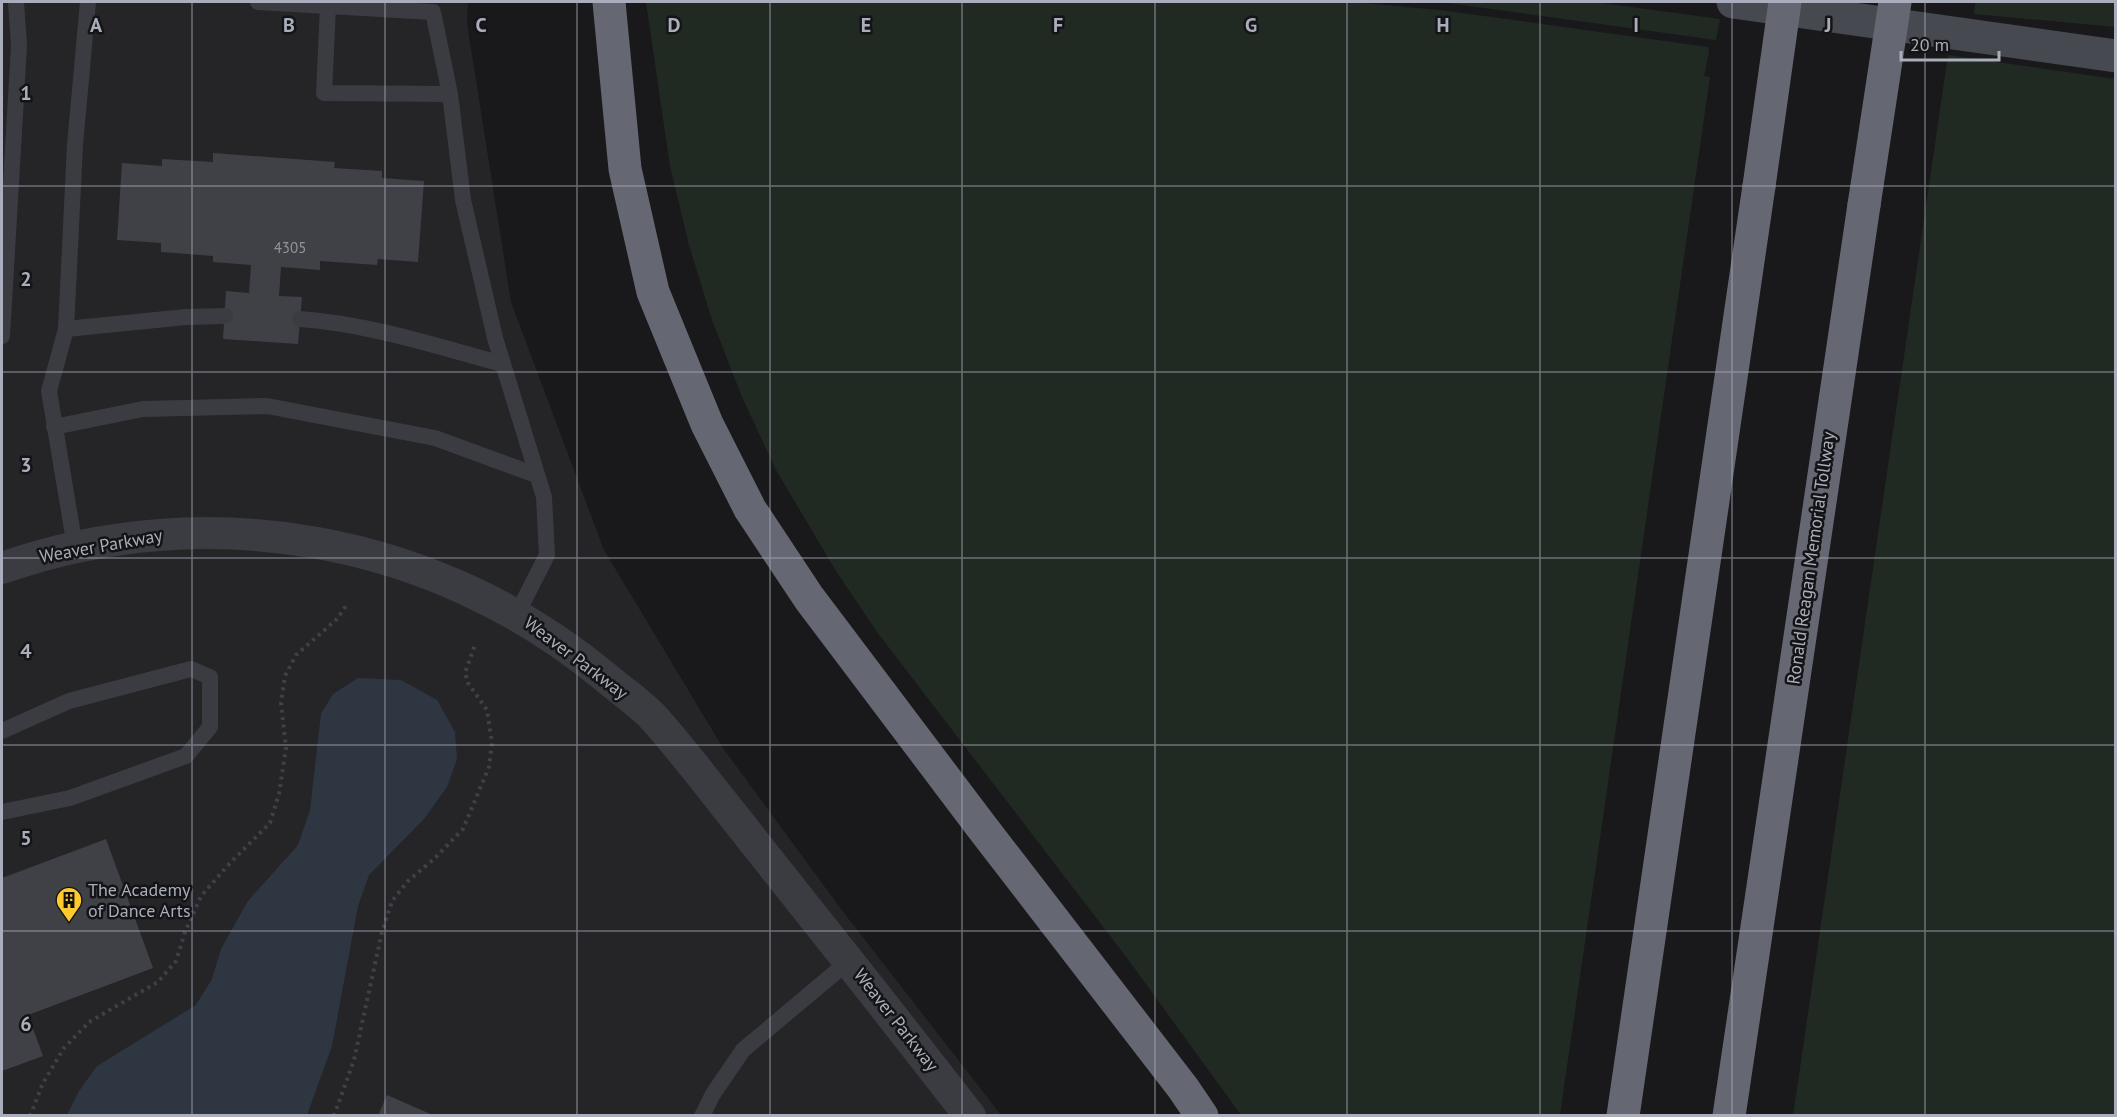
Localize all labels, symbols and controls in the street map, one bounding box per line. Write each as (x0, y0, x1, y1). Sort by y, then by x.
text: A (90, 12, 103, 38)
text: B (283, 12, 295, 38)
text: C (475, 12, 487, 38)
text: D (668, 12, 681, 38)
text: E (861, 12, 871, 38)
text: F (1053, 12, 1063, 38)
text: G (1245, 12, 1257, 38)
text: H (1436, 12, 1450, 38)
text: I (1633, 12, 1639, 38)
text: J (1824, 12, 1831, 38)
scale bar (1901, 24, 1998, 62)
text: 20 m (1910, 33, 1949, 56)
text: 1 (20, 80, 32, 106)
house number: 4305 (274, 238, 306, 257)
text: 2 (20, 266, 32, 292)
street label: Ronald Reagan Memorial Tollway (1781, 430, 1840, 686)
text: 3 (20, 452, 32, 478)
street label: Weaver Parkway (38, 523, 165, 568)
street label: Weaver Parkway (520, 611, 633, 705)
text: 4 (20, 638, 32, 664)
text: 5 (20, 825, 32, 851)
place label: The Academy of Dance Arts (88, 878, 191, 922)
building icon: The Academy of Dance Arts (54, 885, 84, 923)
street label: Weaver Parkway (849, 964, 944, 1076)
text: 6 (20, 1011, 32, 1037)

